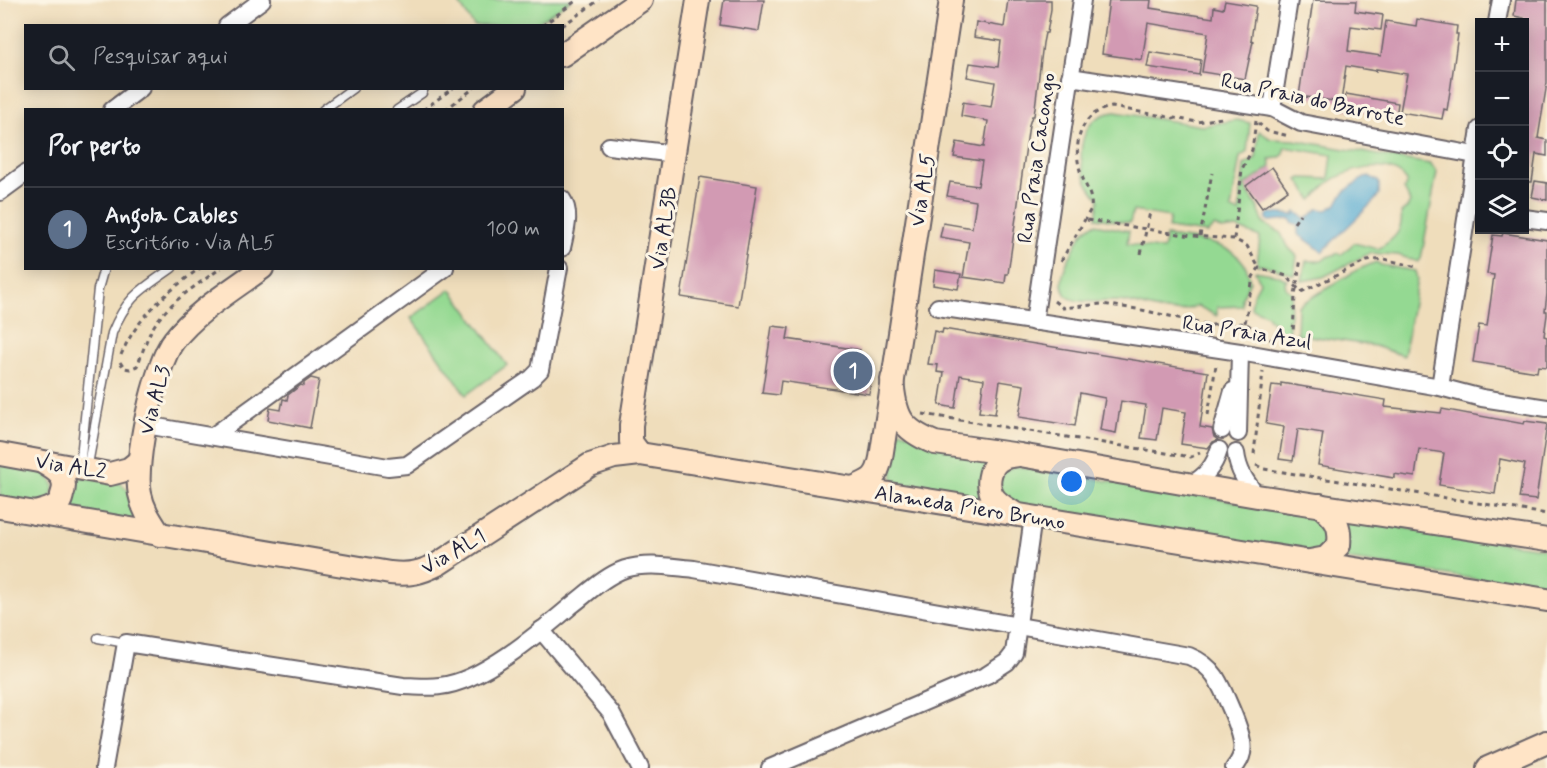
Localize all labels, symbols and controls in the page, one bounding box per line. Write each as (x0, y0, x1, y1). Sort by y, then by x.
map controls (1475, 18, 1529, 234)
button: + (1475, 18, 1529, 72)
search box (24, 24, 564, 90)
icon: search (45, 41, 78, 74)
text: Pesquisar aqui (93, 43, 228, 71)
street label: Rua Praia do Barrote (1218, 67, 1407, 133)
street label: Rua Praia Cacongo (1011, 71, 1063, 245)
button: − (1475, 72, 1529, 126)
button: locate (1475, 126, 1529, 180)
text: Por perto (48, 130, 141, 164)
street label: Via AL5 (903, 152, 943, 229)
button: layers (1475, 180, 1529, 234)
street label: Via AL3B (644, 185, 684, 272)
text: Angola Cables (105, 202, 238, 230)
text: 1 (63, 216, 72, 243)
text: 100 m (486, 216, 540, 243)
text: Escritório · Via AL5 (105, 230, 275, 257)
street label: Rua Praia Azul (1180, 309, 1313, 357)
pin: 1 (834, 348, 872, 394)
street label: Via AL3 (132, 362, 178, 438)
street label: Via AL2 (34, 448, 108, 486)
your location (1057, 467, 1086, 496)
street label: Alameda Piero Bruno (873, 479, 1067, 537)
street label: Via AL1 (416, 522, 491, 582)

